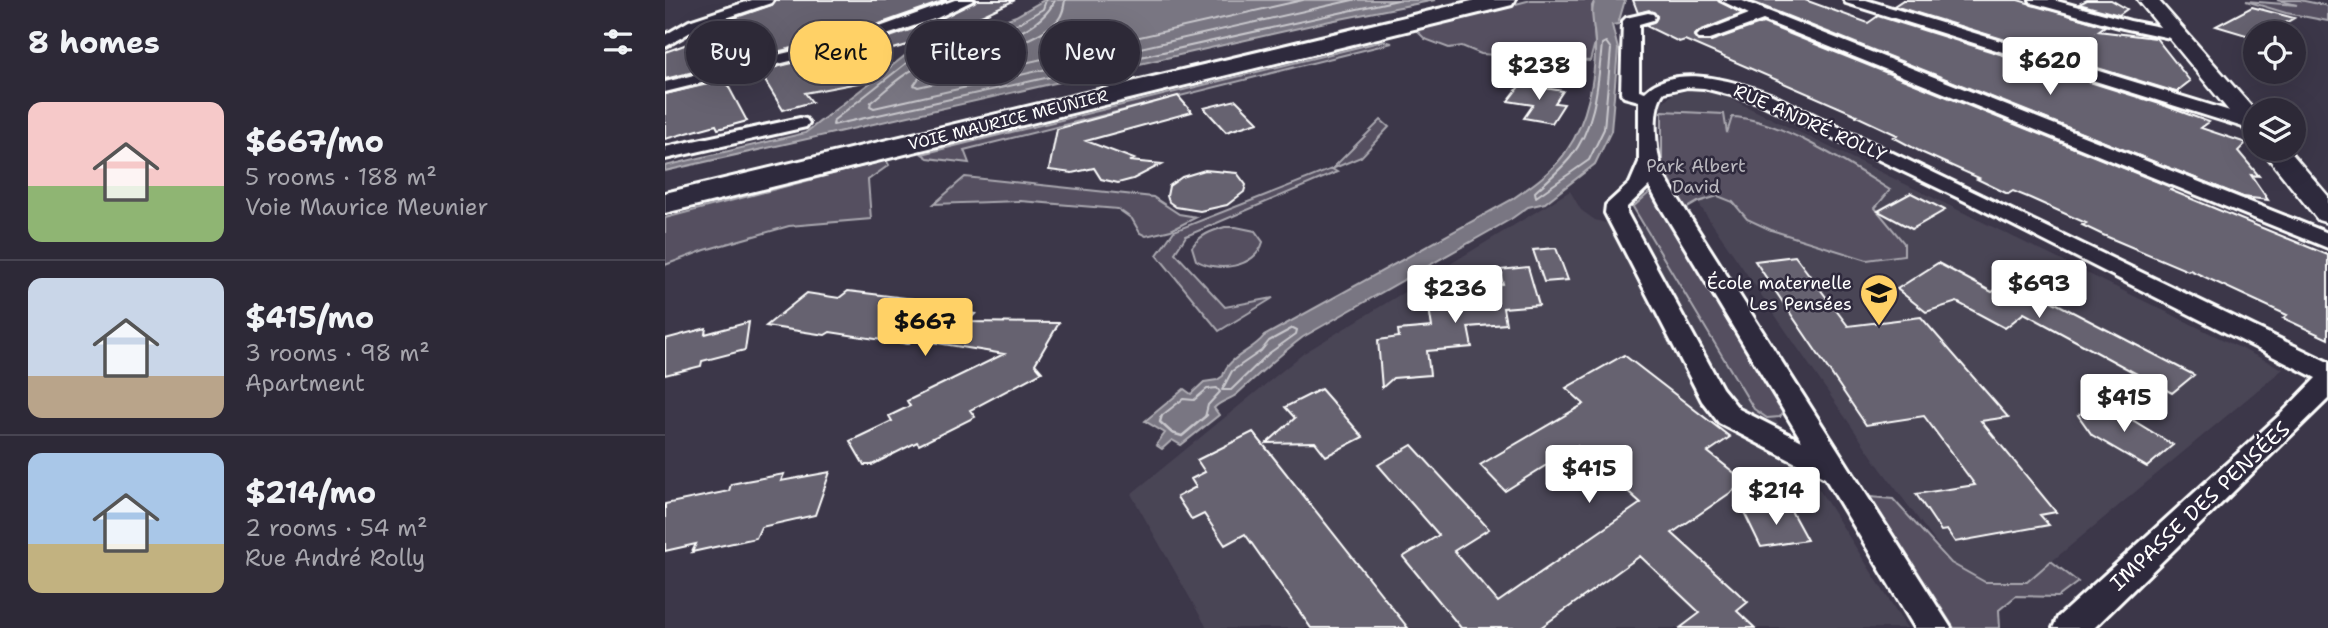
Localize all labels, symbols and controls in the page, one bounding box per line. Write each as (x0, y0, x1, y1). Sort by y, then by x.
chip: Buy (686, 21, 776, 84)
chip: Rent (790, 21, 892, 84)
chip: Filters (906, 21, 1026, 84)
chip: New (1040, 21, 1140, 84)
map controls (2243, 21, 2306, 161)
button: locate (2243, 21, 2306, 84)
text: 8 homes (28, 22, 160, 63)
icon: filters (599, 23, 637, 61)
pin: $620 (2009, 38, 2091, 97)
pin: $238 (1498, 42, 1580, 102)
text: $620 (2019, 45, 2081, 75)
text: $238 (1507, 50, 1571, 80)
street label: RUE ANDRÉ ROLLY (1730, 78, 1890, 168)
street label: VOIE MAURICE MEUNIER (906, 85, 1110, 155)
button: layers (2243, 98, 2306, 161)
text: $667/mo (245, 121, 384, 162)
icon: home (84, 130, 168, 214)
park label: Park Albert David (1646, 154, 1746, 199)
text: 5 rooms · 188 m² (245, 162, 437, 192)
text: Voie Maurice Meunier (245, 192, 488, 222)
pin: $693 (1998, 260, 2080, 320)
pin: $236 (1414, 266, 1496, 325)
text: $693 (2008, 268, 2070, 298)
place label: École maternelle Les Pensées (1707, 271, 1852, 316)
school or university icon: École maternelle Les Pensées (1858, 272, 1900, 327)
text: $236 (1423, 273, 1487, 303)
text: $415/mo (245, 297, 374, 338)
pin: $667 (884, 298, 966, 358)
icon: home (84, 306, 168, 390)
text: $667 (894, 306, 956, 336)
text: 3 rooms · 98 m² (245, 338, 430, 368)
text: Apartment (245, 368, 365, 398)
pin: $415 (2083, 374, 2165, 434)
text: $415 (2096, 382, 2152, 412)
street label: IMPASSE DES PENSÉES (2103, 414, 2296, 597)
pin: $415 (1548, 446, 1630, 505)
text: $415 (1561, 453, 1617, 483)
pin: $214 (1735, 468, 1817, 527)
text: $214/mo (245, 472, 376, 513)
text: $214 (1748, 475, 1804, 505)
icon: home (84, 481, 168, 565)
text: 2 rooms · 54 m² (245, 513, 428, 543)
text: Rue André Rolly (245, 543, 425, 573)

